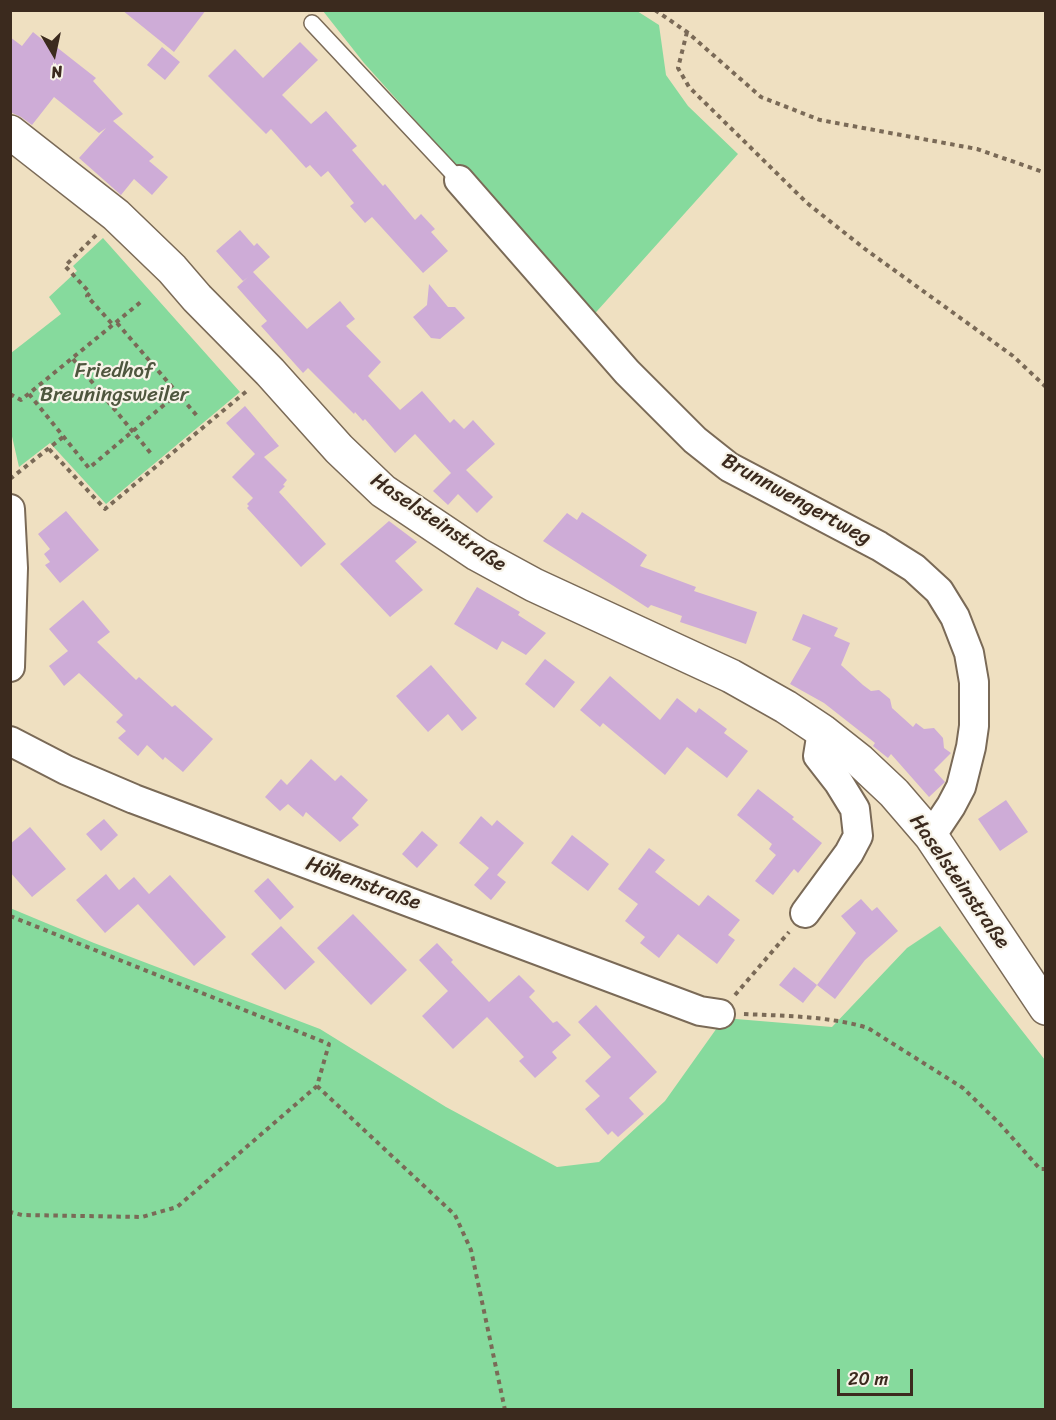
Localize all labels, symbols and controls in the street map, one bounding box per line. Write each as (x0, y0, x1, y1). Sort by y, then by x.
north arrow (24, 24, 84, 84)
text: N (49, 57, 65, 87)
park label: Friedhof Breuningsweiler (40, 359, 188, 409)
street label: Brunnwengertweg (717, 449, 875, 551)
street label: Haselsteinstraße (365, 468, 511, 578)
street label: Haselsteinstraße (903, 810, 1015, 954)
street label: Höhenstraße (302, 852, 424, 916)
scale bar (840, 1357, 916, 1395)
text: 20 m (848, 1363, 888, 1395)

